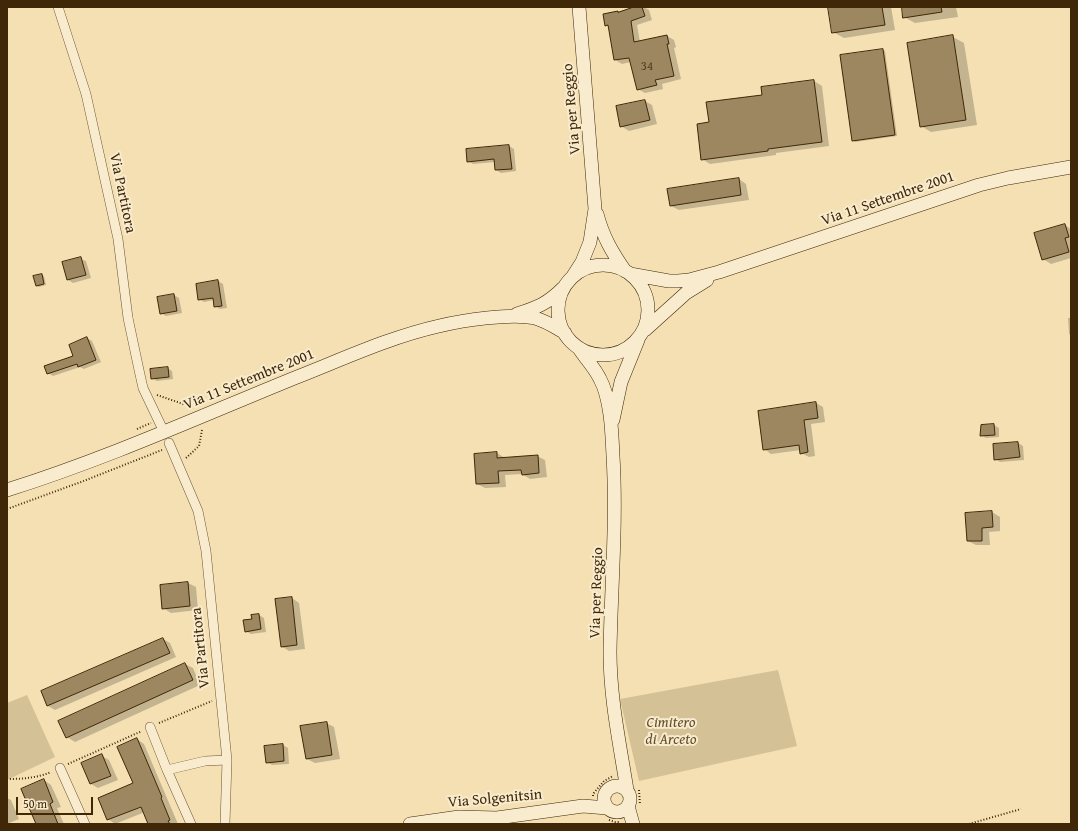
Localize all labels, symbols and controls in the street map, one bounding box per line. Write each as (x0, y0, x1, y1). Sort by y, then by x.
house number: 34 (641, 59, 653, 75)
street label: Via per Reggio (559, 63, 585, 155)
street label: Via Partitora (105, 151, 139, 235)
street label: Via 11 Settembre 2001 (819, 168, 957, 230)
street label: Via 11 Settembre 2001 (181, 346, 317, 414)
street label: Via per Reggio (586, 547, 608, 639)
street label: Via Partitora (188, 607, 214, 689)
park label: Cimitero di Arceto (645, 714, 697, 749)
street label: Via Solgenitsin (447, 786, 543, 812)
scale bar (18, 789, 95, 815)
text: 50 m (23, 795, 47, 812)

